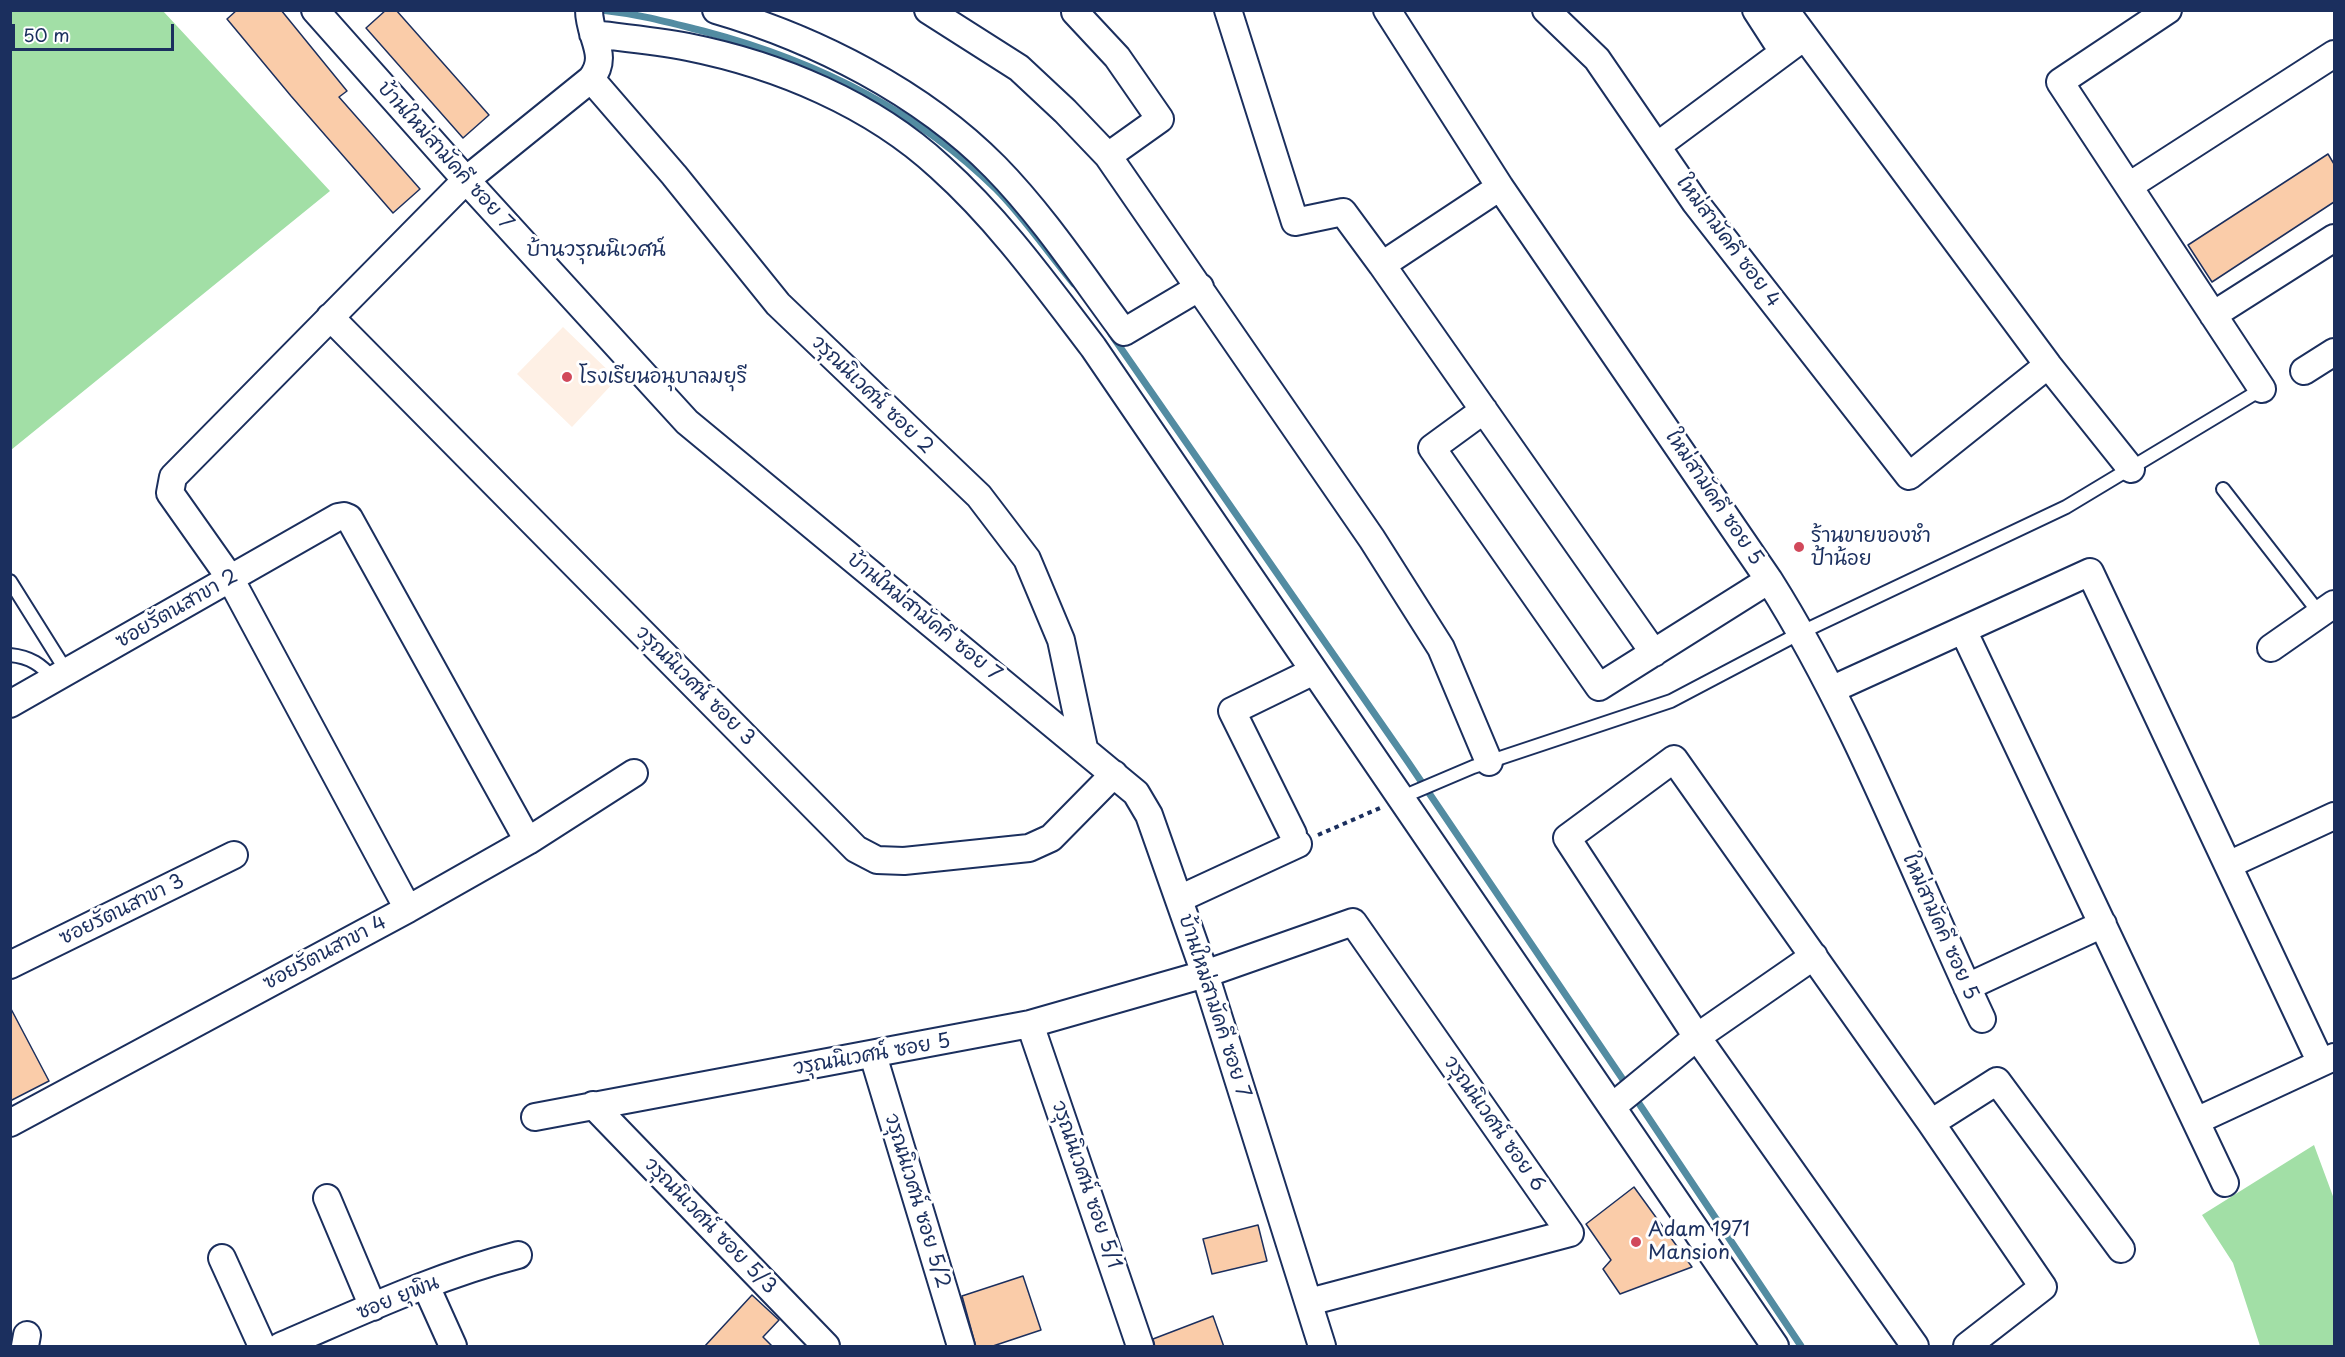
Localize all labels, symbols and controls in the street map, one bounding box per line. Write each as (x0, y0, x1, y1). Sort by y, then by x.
scale bar (15, 12, 177, 50)
text: 50 m (23, 21, 70, 48)
street label: บ้านใหม่สามัคคี ซอย 7 (372, 77, 518, 235)
street label: ใหม่สามัคคี ซอย 4 (1671, 172, 1785, 312)
district label: บ้านวรุณนิเวศน์ (526, 237, 666, 263)
street label: วรุณนิเวศน์ ซอย 2 (806, 331, 938, 459)
place label: โรงเรียนอนุบาลมยุรี (579, 365, 747, 389)
marker: โรงเรียนอนุบาลมยุรี (560, 370, 574, 384)
street label: ใหม่สามัคคี ซอย 5 (1660, 426, 1768, 570)
place label: ร้านขายของชำ ป้าน้อย (1811, 524, 1931, 571)
marker: ร้านขายของชำ ป้าน้อย (1792, 540, 1806, 554)
street label: บ้านใหม่สามัคคี ซอย 7 (842, 547, 1006, 687)
street label: ซอยรัตนสาขา 2 (112, 564, 242, 654)
street label: วรุณนิเวศน์ ซอย 3 (630, 621, 760, 751)
street label: ใหม่สามัคคี ซอย 5 (1897, 850, 1983, 1004)
street label: ซอยรัตนสาขา 3 (56, 869, 188, 951)
street label: ซอยรัตนสาขา 4 (259, 911, 391, 995)
street label: บ้านใหม่สามัคคี ซอย 7 (1173, 911, 1255, 1101)
street label: วรุณนิเวศน์ ซอย 5 (792, 1029, 952, 1081)
street label: วรุณนิเวศน์ ซอย 6 (1438, 1052, 1550, 1196)
street label: วรุณนิเวศน์ ซอย 5/1 (1046, 1098, 1126, 1272)
street label: วรุณนิเวศน์ ซอย 5/2 (879, 1111, 955, 1291)
street label: วรุณนิเวศน์ ซอย 5/3 (639, 1153, 781, 1299)
place label: Adam 1971 Mansion (1648, 1218, 1750, 1265)
marker: Adam 1971 Mansion (1629, 1235, 1643, 1249)
street label: ซอย ยุพิน (353, 1271, 443, 1325)

